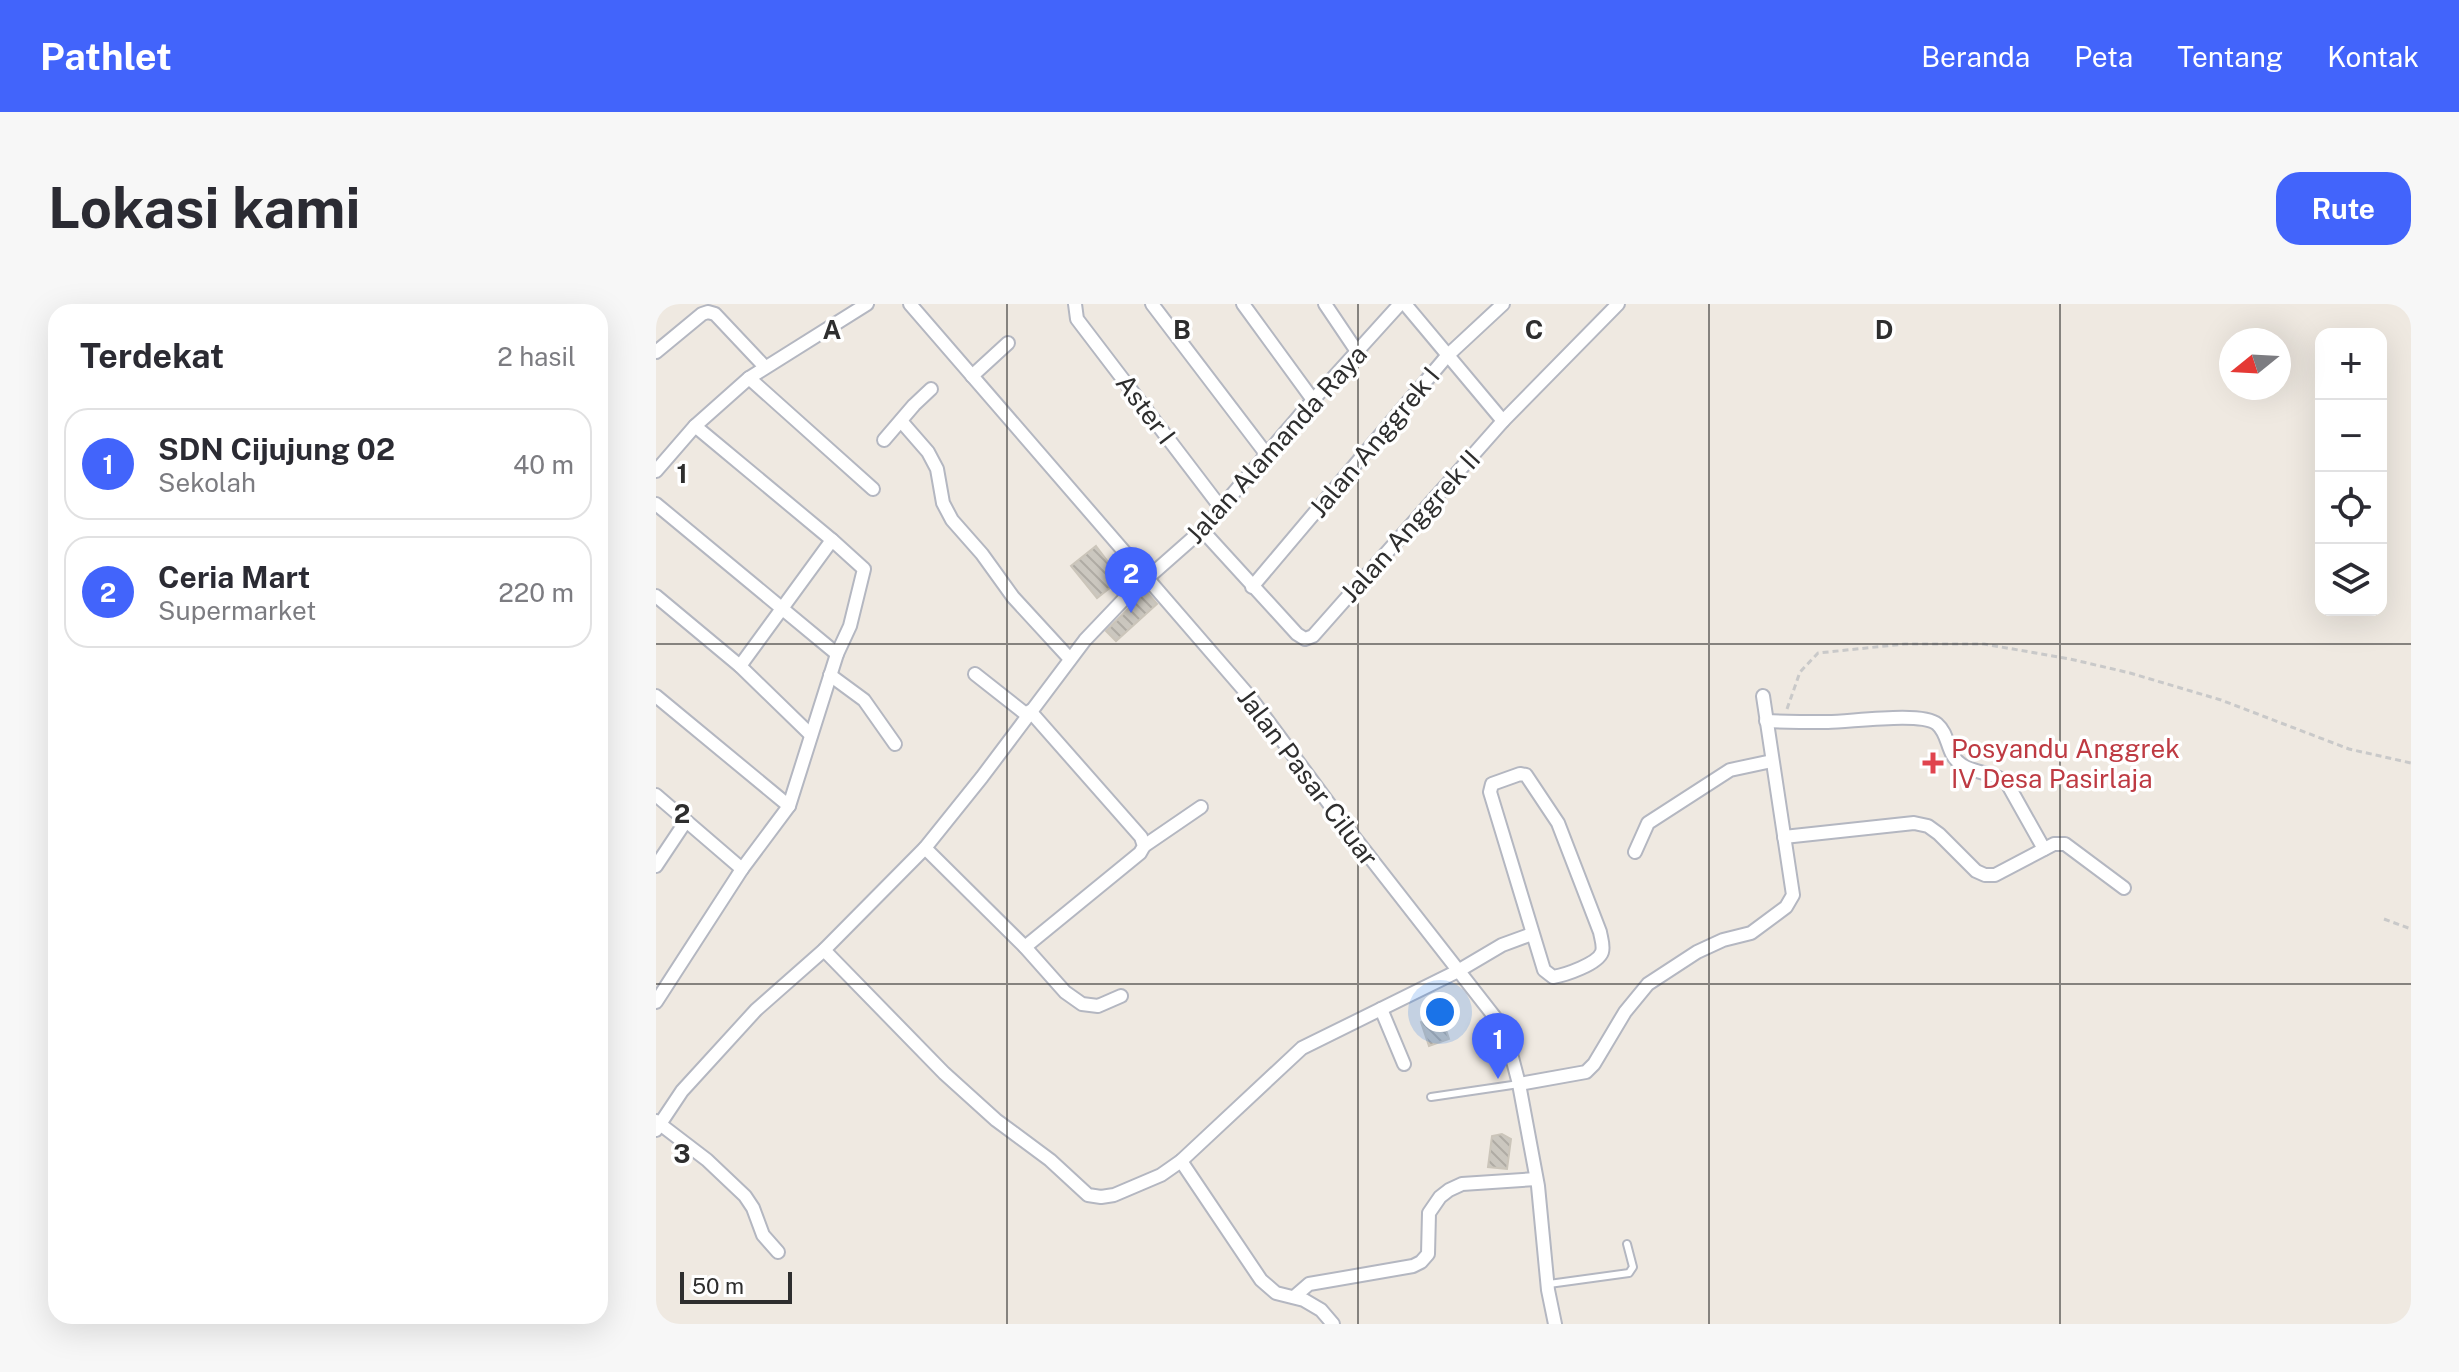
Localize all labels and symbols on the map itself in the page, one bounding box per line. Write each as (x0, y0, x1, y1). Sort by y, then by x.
text: A (823, 314, 842, 345)
text: B (1173, 314, 1191, 345)
text: C (1525, 314, 1543, 345)
text: D (1875, 314, 1893, 345)
north arrow (2219, 328, 2291, 400)
street label: Jalan Alamanda Raya (1179, 339, 1373, 549)
street label: Jalan Anggrek I (1302, 361, 1446, 523)
street label: Aster I (1110, 368, 1182, 450)
street label: Jalan Anggrek II (1334, 444, 1486, 608)
text: 1 (676, 458, 688, 489)
pin: 2 (1105, 547, 1157, 613)
street label: Jalan Pasar Ciluar (1231, 682, 1385, 872)
place label: Posyandu Anggrek IV Desa Pasirlaja (1951, 733, 2180, 794)
marker: Posyandu Anggrek IV Desa Pasirlaja (1922, 752, 1944, 774)
text: 2 (674, 798, 690, 829)
your location (1420, 992, 1460, 1032)
pin: 1 (1472, 1013, 1524, 1079)
text: 3 (673, 1138, 691, 1169)
scale bar (680, 1268, 792, 1304)

